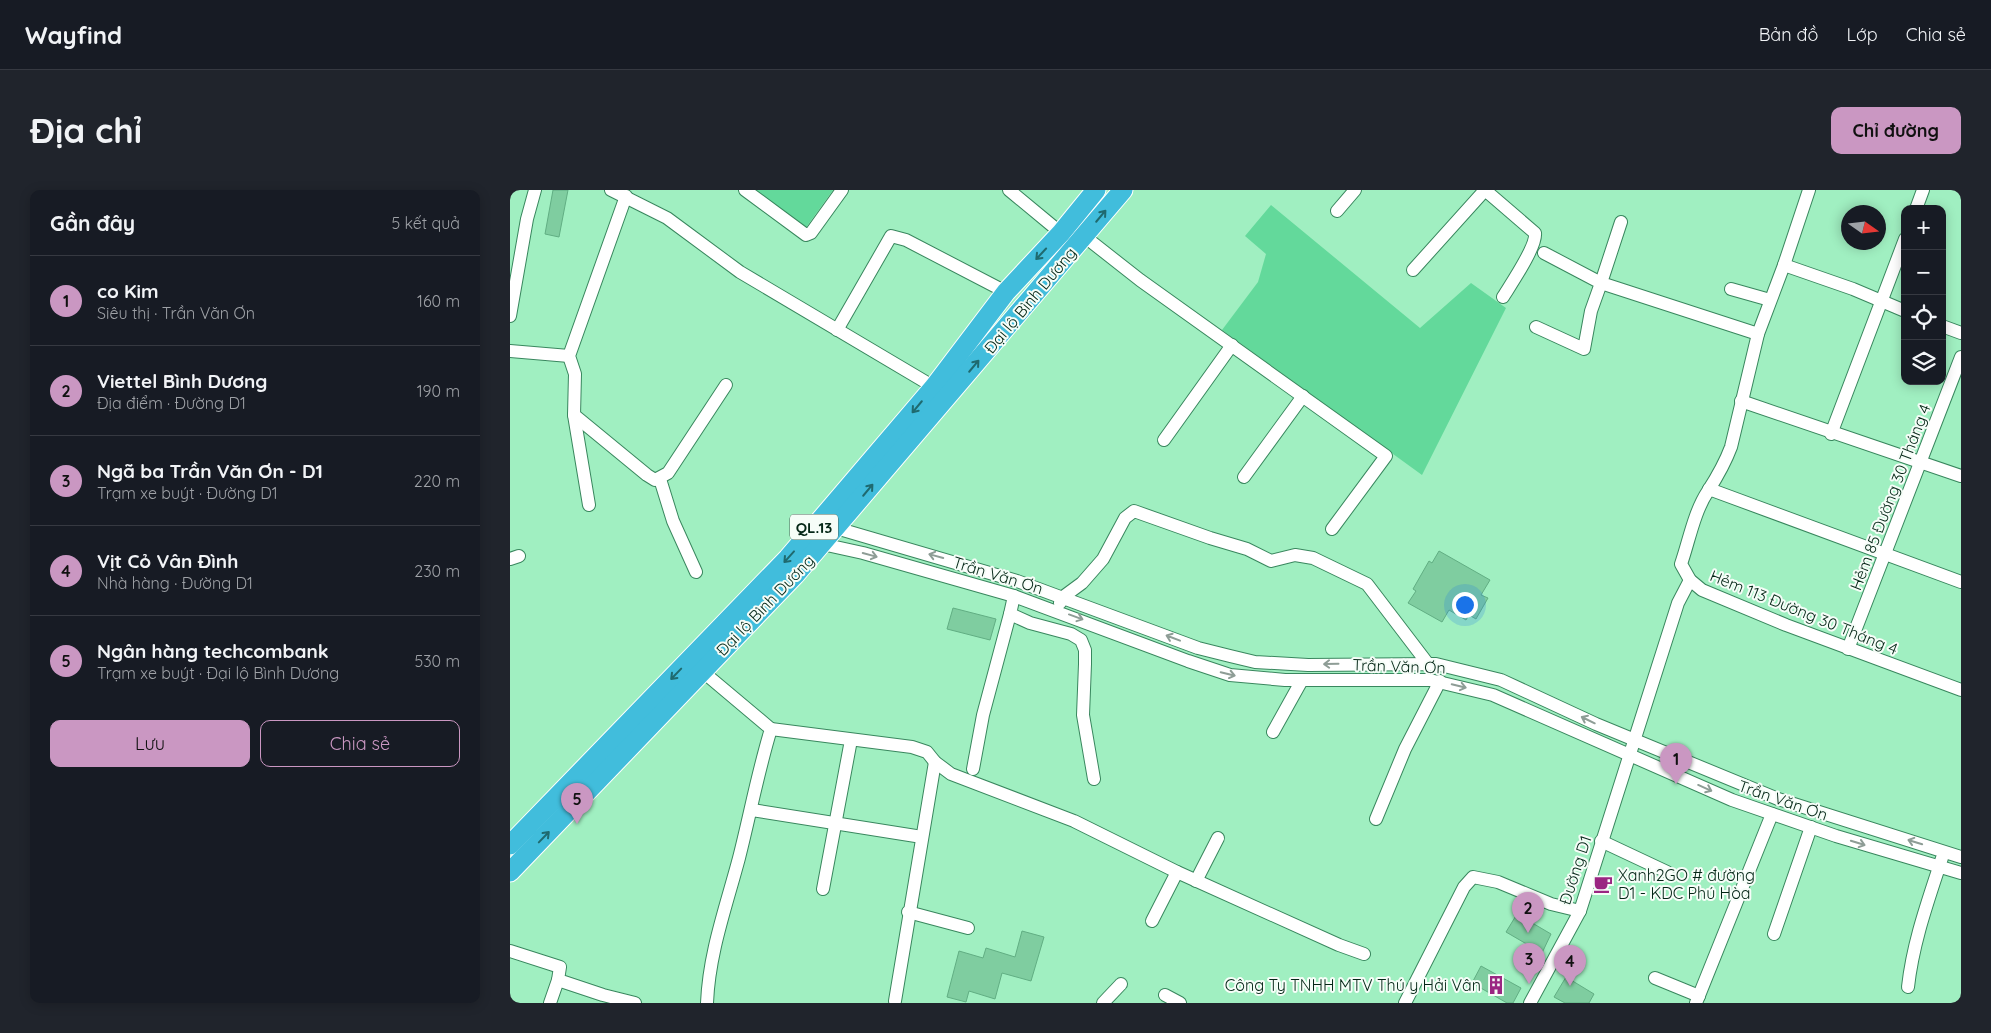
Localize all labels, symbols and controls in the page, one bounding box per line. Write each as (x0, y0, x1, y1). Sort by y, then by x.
text: Wayfind (25, 20, 122, 50)
text: Bản đồ (1759, 23, 1818, 46)
text: Lớp (1846, 23, 1878, 46)
text: Chia sẻ (1906, 23, 1966, 46)
button: Chỉ đường (1831, 107, 1961, 154)
text: Địa chỉ (30, 108, 142, 152)
north arrow (1841, 205, 1886, 250)
map controls (1901, 205, 1946, 385)
button: + (1901, 205, 1946, 250)
one-way arrow (1096, 209, 1107, 222)
text: Gần đây (50, 210, 135, 236)
text: 5 kết quả (391, 213, 460, 233)
street label: Đại lộ Bình Dương (980, 243, 1080, 357)
one-way arrow (1035, 247, 1047, 260)
button: − (1901, 250, 1946, 295)
text: co Kim (97, 279, 159, 303)
text: 1 (63, 291, 69, 311)
text: 160 m (417, 291, 460, 311)
button: locate (1901, 295, 1946, 340)
text: Siêu thị · Trần Văn Ơn (97, 303, 255, 323)
button: layers (1901, 340, 1946, 385)
one-way arrow (968, 360, 979, 373)
text: Viettel Bình Dương (97, 369, 267, 393)
text: 2 (61, 381, 71, 401)
text: 190 m (417, 381, 460, 401)
text: Địa điểm · Đường D1 (97, 393, 246, 413)
one-way arrow (912, 400, 923, 413)
street label: Hẻm 85 Đường 30 Tháng 4 (1845, 401, 1935, 593)
text: Ngã ba Trần Văn Ơn - D1 (97, 459, 323, 483)
text: 3 (62, 471, 70, 491)
text: 220 m (414, 471, 460, 491)
text: Trạm xe buýt · Đường D1 (97, 483, 278, 503)
one-way arrow (863, 484, 874, 497)
road number: QL.13 (790, 514, 838, 540)
text: Vịt Cỏ Vân Đình (97, 549, 238, 573)
street label: Đại lộ Bình Dương (712, 550, 818, 660)
one-way arrow (783, 550, 795, 563)
one-way arrow (861, 551, 877, 560)
one-way arrow (929, 551, 945, 561)
street label: Trần Văn Ơn (950, 552, 1046, 598)
text: 4 (61, 561, 71, 581)
text: 230 m (414, 561, 460, 581)
street label: Hẻm 113 Đường 30 Tháng 4 (1707, 565, 1901, 659)
text: Nhà hàng · Đường D1 (97, 573, 253, 593)
your location (1452, 592, 1478, 618)
one-way arrow (1067, 613, 1083, 622)
one-way arrow (1165, 633, 1181, 642)
text: Ngân hàng techcombank (97, 639, 329, 663)
text: 5 (61, 651, 71, 671)
text: 530 m (414, 651, 460, 671)
street label: Trần Văn Ơn (1352, 654, 1446, 678)
one-way arrow (1324, 659, 1340, 669)
text: Trạm xe buýt · Đại lộ Bình Dương (97, 663, 339, 683)
one-way arrow (670, 668, 682, 680)
one-way arrow (1219, 670, 1235, 679)
one-way arrow (1451, 682, 1467, 691)
one-way arrow (1581, 715, 1596, 724)
button: Lưu (50, 720, 250, 767)
button: Chia sẻ (260, 720, 460, 767)
pin: 1 (1660, 743, 1692, 784)
street label: Trần Văn Ơn (1736, 775, 1830, 825)
pin: 5 (561, 783, 593, 824)
one-way arrow (1697, 784, 1712, 794)
one-way arrow (538, 830, 550, 843)
street label: Đường D1 (1554, 833, 1596, 907)
one-way arrow (1907, 836, 1923, 846)
one-way arrow (1850, 838, 1866, 848)
place label: Xanh2GO # đường D1 - KDC Phú Hòa (1618, 865, 1755, 903)
cafe icon: Xanh2GO # đường D1 - KDC Phú Hòa (1592, 873, 1614, 895)
pin: 2 (1512, 892, 1544, 933)
pin: 3 (1513, 943, 1545, 984)
pin: 4 (1554, 945, 1586, 986)
building icon: Công Ty TNHH MTV Thú y Hải Vân (1485, 974, 1507, 996)
place label: Công Ty TNHH MTV Thú y Hải Vân (1225, 975, 1481, 995)

